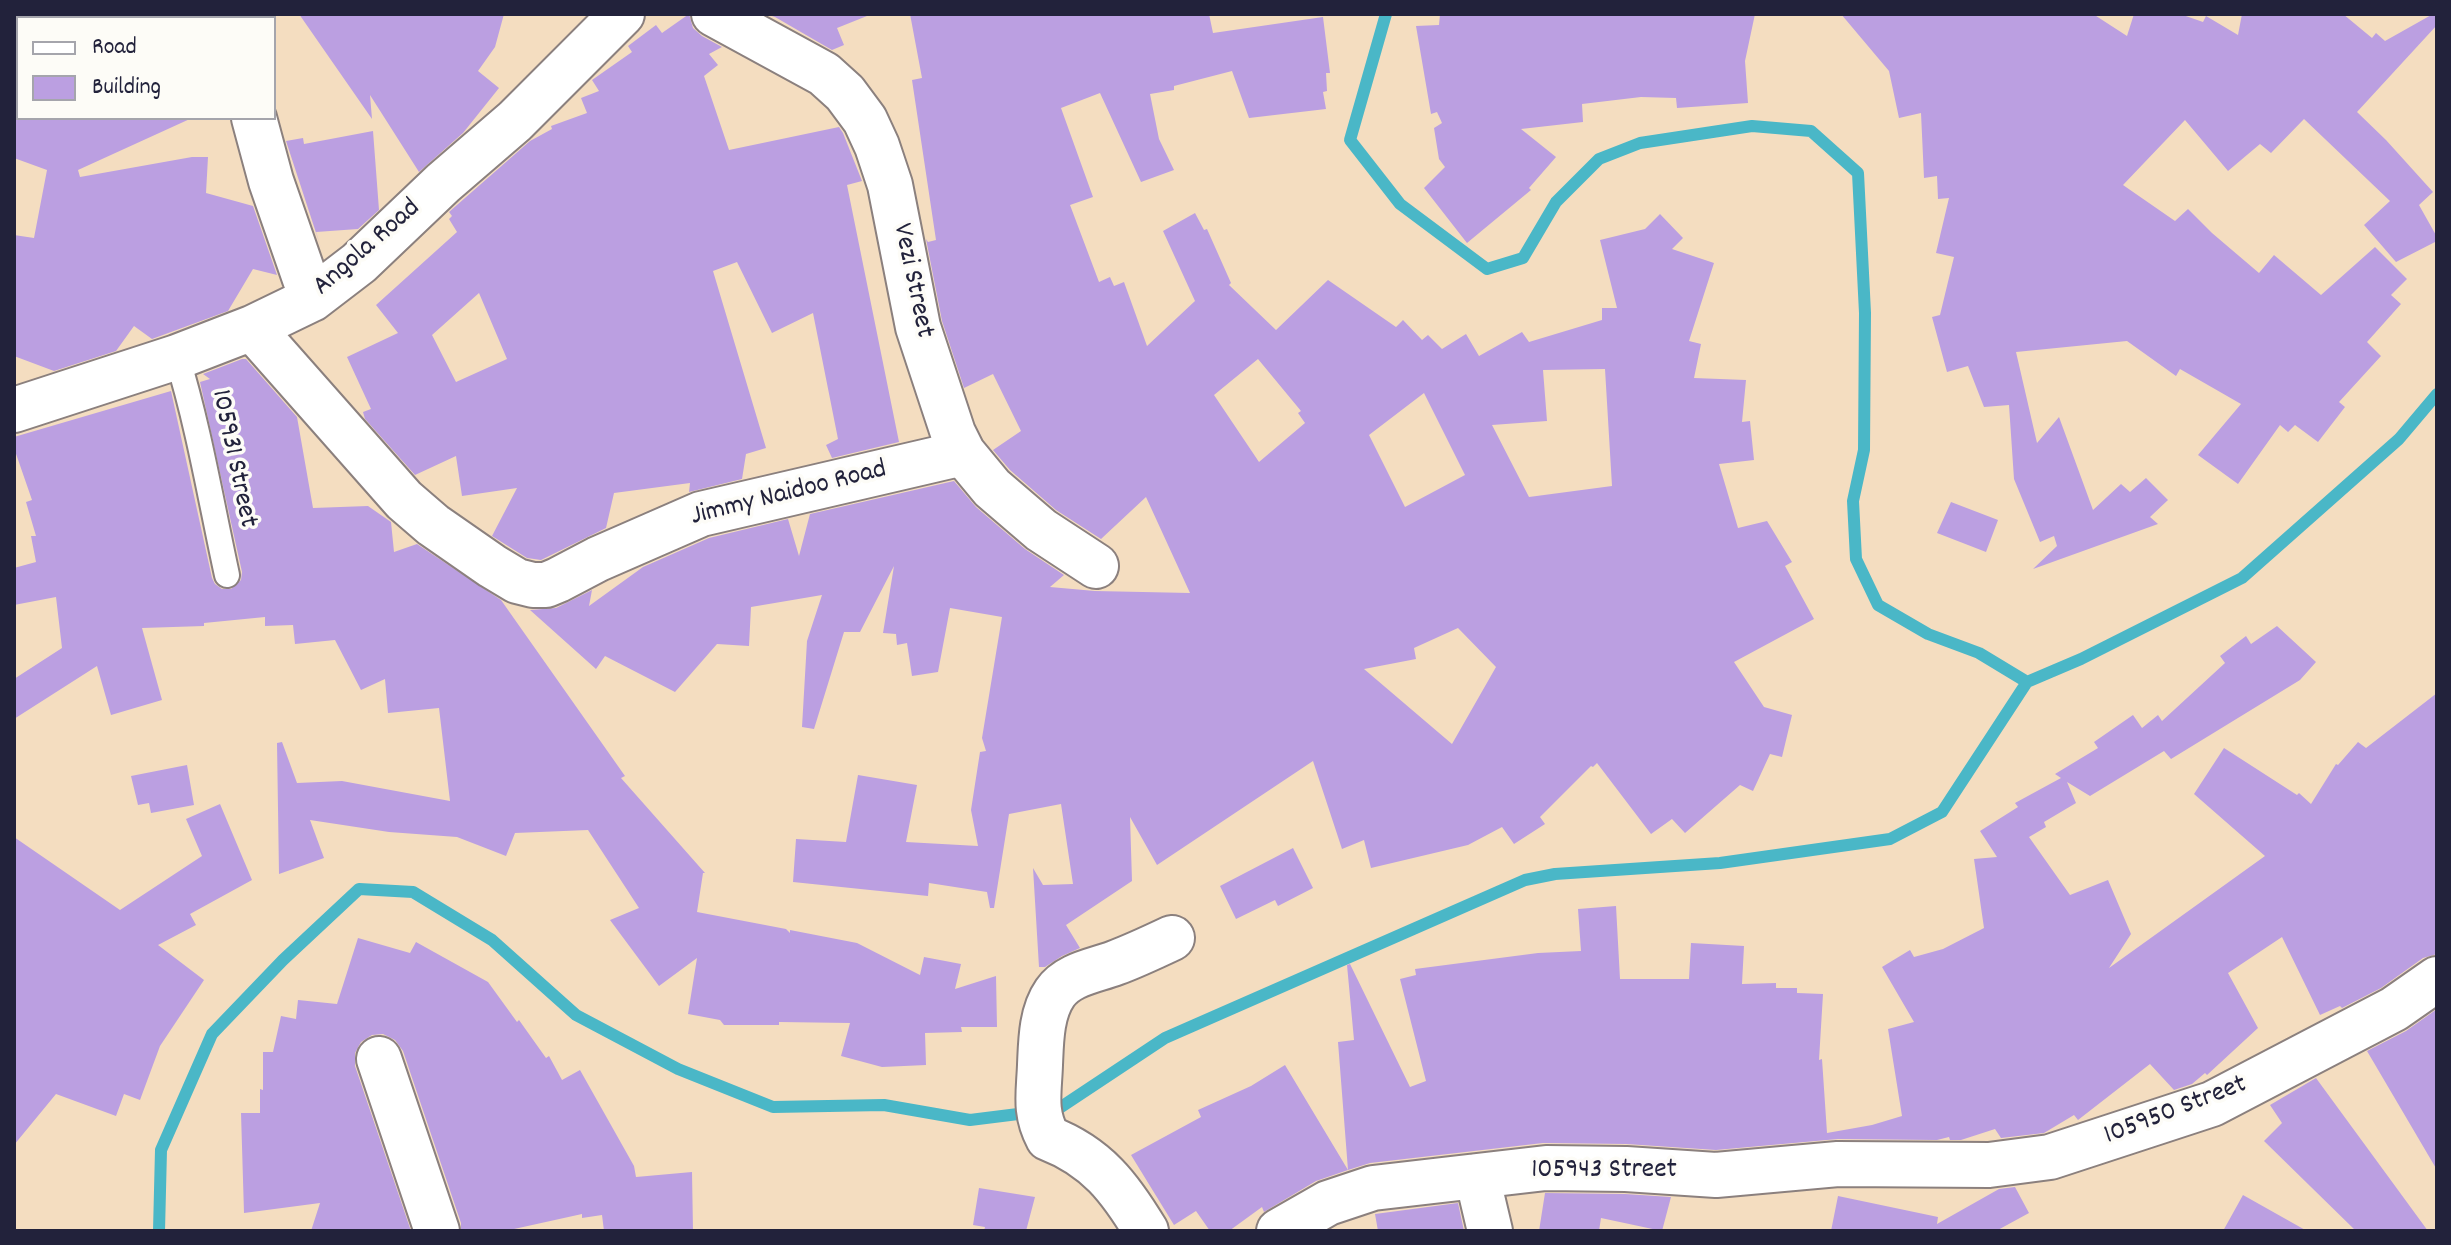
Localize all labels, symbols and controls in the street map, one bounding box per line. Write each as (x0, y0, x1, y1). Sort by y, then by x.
legend (16, 16, 276, 120)
text: Road (92, 31, 137, 65)
text: Building (92, 71, 161, 105)
street label: Angola Road (307, 193, 429, 305)
street label: Vezi Street (883, 221, 939, 341)
street label: 105931 Street (201, 387, 263, 531)
street label: Jimmy Naidoo Road (688, 454, 890, 536)
street label: 105950 Street (2100, 1069, 2252, 1155)
street label: 105943 Street (1531, 1155, 1677, 1189)

